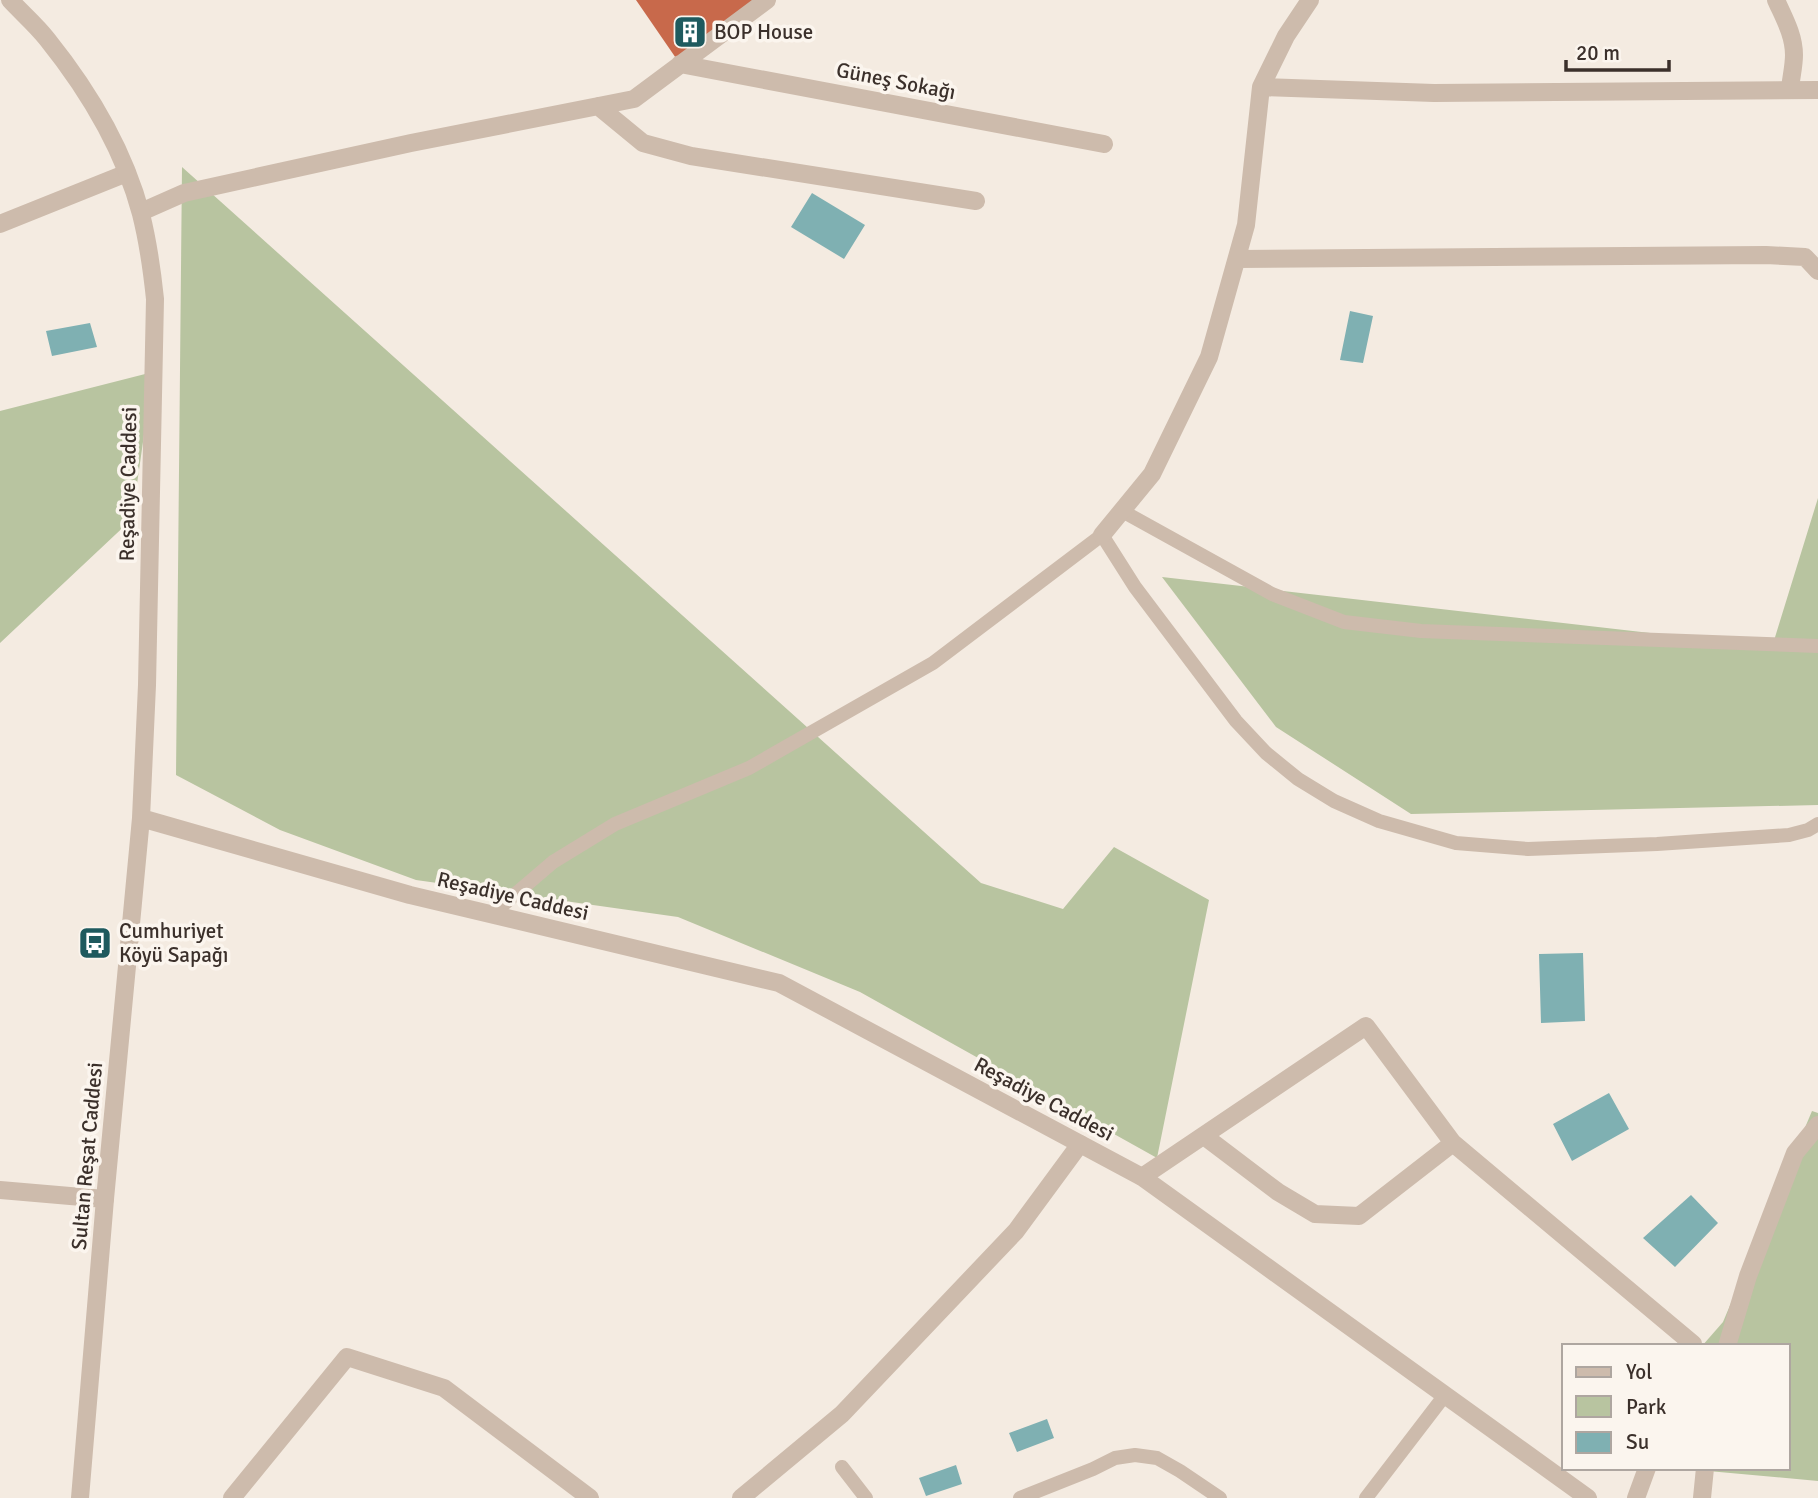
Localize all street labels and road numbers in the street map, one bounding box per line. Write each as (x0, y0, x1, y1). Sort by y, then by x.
street label: Güneş Sokağı (834, 57, 958, 105)
street label: Reşadiye Caddesi (114, 406, 142, 562)
street label: Reşadiye Caddesi (435, 866, 591, 926)
street label: Reşadiye Caddesi (970, 1051, 1118, 1147)
street label: Sultan Reşat Caddesi (66, 1061, 108, 1251)

